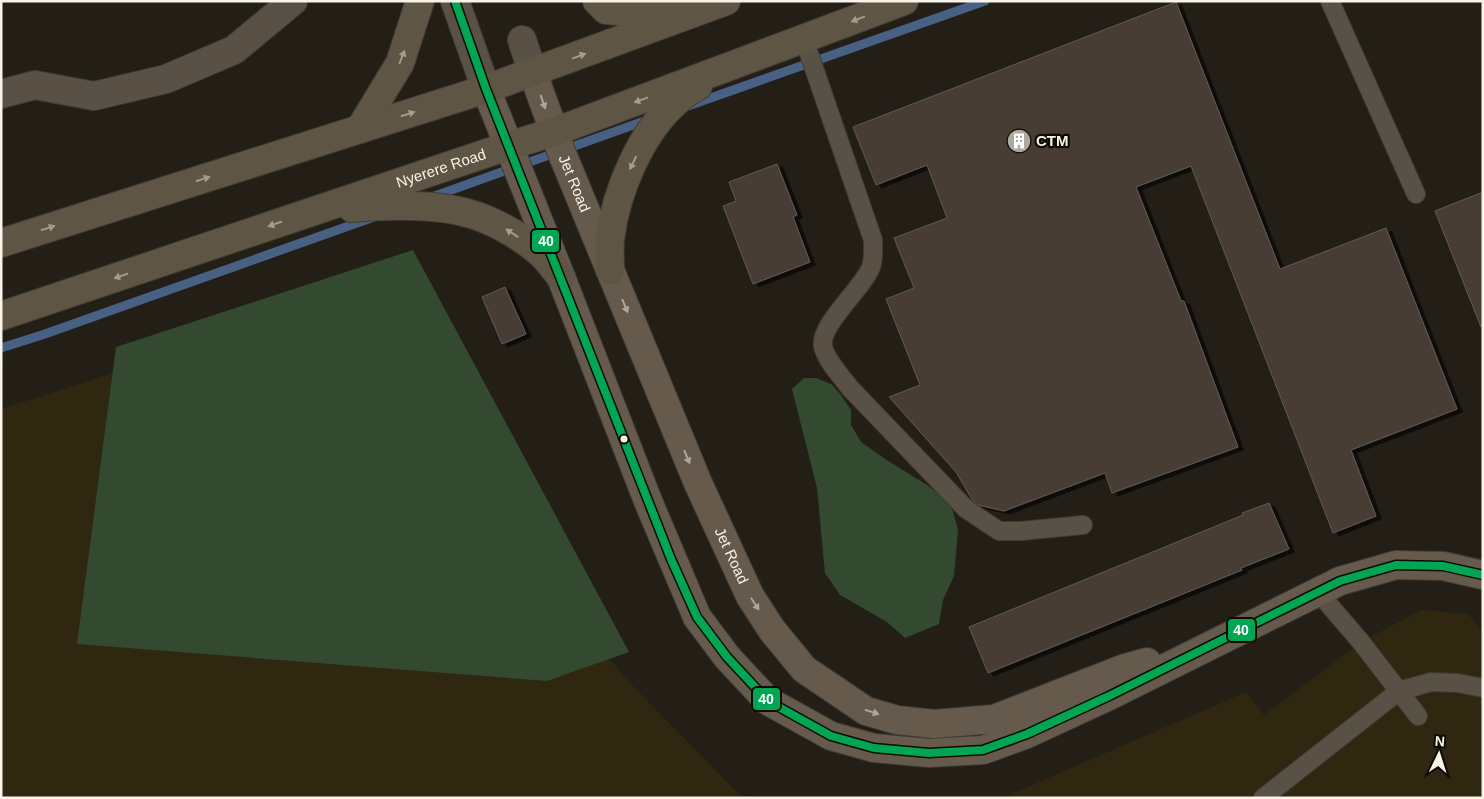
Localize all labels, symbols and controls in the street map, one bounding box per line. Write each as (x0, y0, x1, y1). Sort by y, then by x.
one-way arrow (851, 15, 866, 23)
one-way arrow (399, 50, 406, 65)
one-way arrow (572, 52, 587, 60)
one-way arrow (540, 95, 547, 110)
one-way arrow (633, 97, 648, 104)
one-way arrow (400, 110, 415, 118)
building icon: CTM (1006, 128, 1032, 154)
place label: CTM (1036, 132, 1069, 149)
street label: Nyerere Road (394, 145, 488, 191)
street label: Jet Road (556, 152, 594, 214)
one-way arrow (629, 156, 637, 170)
one-way arrow (195, 175, 210, 182)
one-way arrow (267, 221, 282, 229)
one-way arrow (40, 224, 55, 231)
one-way arrow (505, 229, 519, 238)
line badge: 40 (531, 229, 560, 253)
text: 40 (538, 233, 554, 249)
one-way arrow (113, 273, 128, 280)
one-way arrow (622, 299, 630, 314)
unlabelled marker (619, 434, 629, 444)
one-way arrow (683, 450, 691, 465)
street label: Jet Road (712, 525, 752, 586)
one-way arrow (751, 597, 760, 611)
line badge: 40 (1227, 618, 1256, 642)
text: 40 (1233, 622, 1249, 638)
line badge: 40 (752, 687, 781, 711)
text: 40 (758, 691, 774, 707)
one-way arrow (865, 709, 880, 717)
north arrow (1414, 729, 1464, 779)
text: N (1434, 733, 1446, 749)

